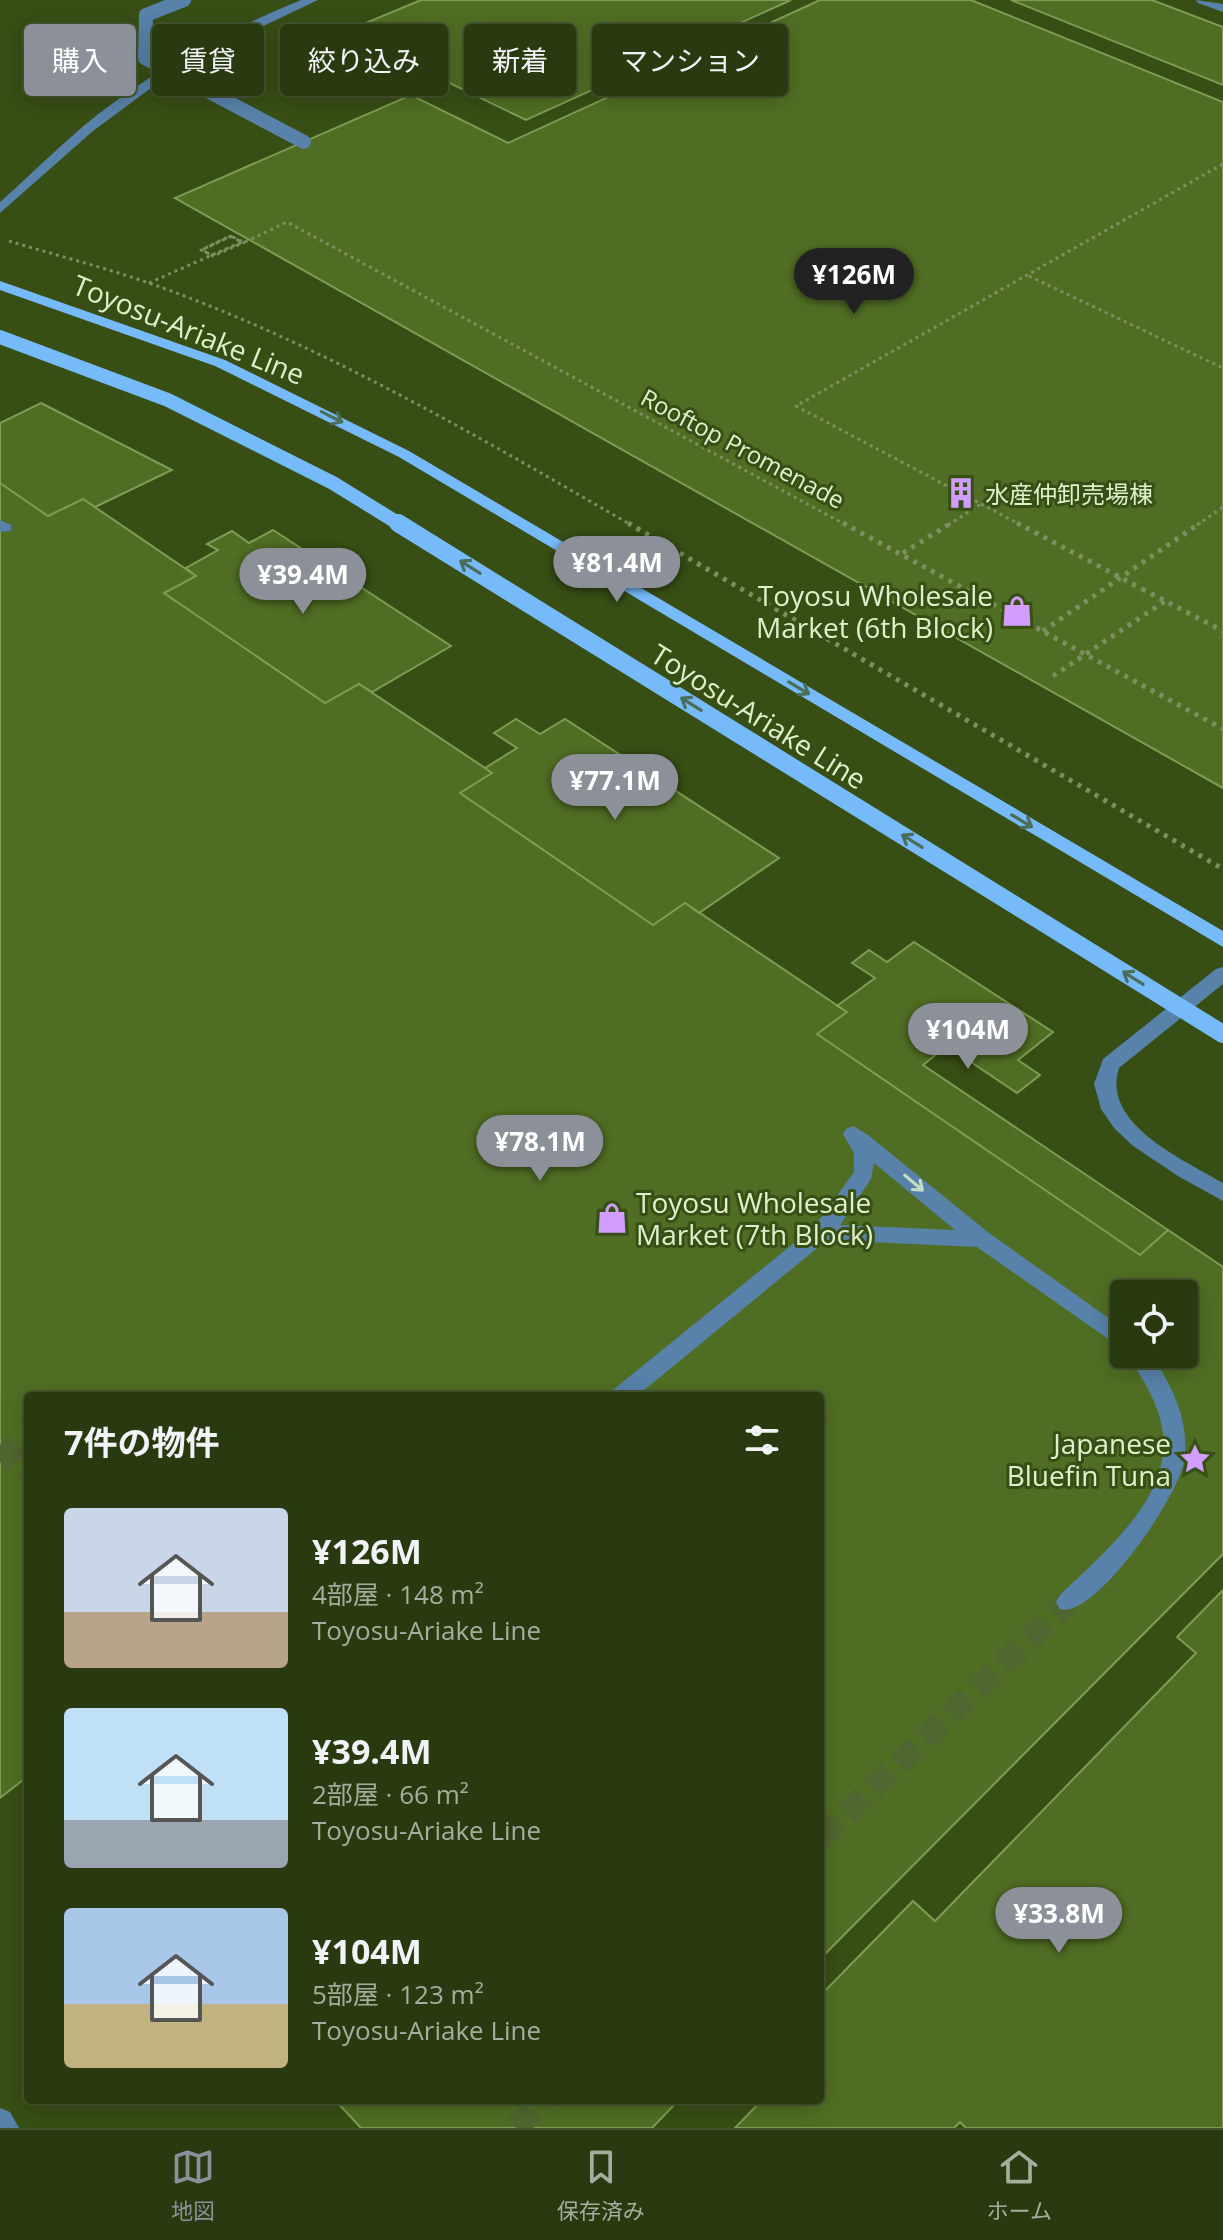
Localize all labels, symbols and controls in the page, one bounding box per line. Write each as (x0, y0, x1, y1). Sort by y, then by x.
chip: 購入 (24, 24, 136, 96)
chip: 賃貸 (152, 24, 264, 96)
chip: 絞り込み (280, 24, 448, 96)
chip: 新着 (464, 24, 576, 96)
chip: マンション (592, 24, 788, 96)
pin: ¥126M (798, 248, 910, 316)
text: ¥126M (812, 256, 896, 292)
street label: Toyosu-Ariake Line (67, 265, 311, 393)
street label: Rooftop Promenade (635, 380, 851, 516)
one-way arrow (320, 410, 344, 425)
building icon: 水産仲卸売場棟 (944, 476, 978, 510)
place label: 水産仲卸売場棟 (985, 477, 1153, 510)
pin: ¥81.4M (552, 536, 682, 604)
text: ¥81.4M (571, 544, 663, 580)
pin: ¥39.4M (238, 548, 368, 616)
text: ¥39.4M (257, 556, 349, 592)
one-way arrow (459, 559, 482, 575)
place label: Toyosu Wholesale Market (6th Block) (756, 576, 993, 646)
shop icon: Toyosu Wholesale Market (6th Block) (1000, 594, 1034, 628)
street label: Toyosu-Ariake Line (644, 635, 874, 797)
one-way arrow (787, 681, 810, 697)
one-way arrow (680, 696, 703, 712)
pin: ¥77.1M (550, 754, 680, 822)
text: ¥77.1M (569, 762, 661, 798)
one-way arrow (1010, 813, 1033, 829)
one-way arrow (901, 833, 924, 849)
one-way arrow (1122, 970, 1145, 986)
pin: ¥104M (912, 1003, 1024, 1071)
text: ¥104M (926, 1011, 1010, 1047)
pin: ¥78.1M (475, 1115, 605, 1183)
text: ¥78.1M (494, 1123, 586, 1159)
one-way arrow (903, 1174, 923, 1192)
place label: Toyosu Wholesale Market (7th Block) (636, 1183, 873, 1253)
shop icon: Toyosu Wholesale Market (7th Block) (595, 1201, 629, 1235)
map controls (1110, 1280, 1198, 1368)
button: locate (1110, 1280, 1198, 1368)
icon: filters (740, 1418, 784, 1462)
text: 7件の物件 (64, 1419, 219, 1465)
place label: Japanese Bluefin Tuna (1007, 1424, 1171, 1494)
place icon: Japanese Bluefin Tuna (1178, 1442, 1212, 1476)
text: ¥126M (312, 1528, 422, 1574)
icon: home (128, 1540, 224, 1636)
text: 4部屋 · 148 m² (312, 1576, 484, 1612)
text: Toyosu-Ariake Line (312, 1612, 541, 1648)
text: ¥39.4M (312, 1728, 432, 1774)
icon: home (128, 1740, 224, 1836)
text: 2部屋 · 66 m² (312, 1776, 469, 1812)
text: Toyosu-Ariake Line (312, 1812, 541, 1848)
pin: ¥33.8M (994, 1887, 1124, 1955)
text: ¥33.8M (1013, 1895, 1105, 1931)
text: ¥104M (312, 1928, 422, 1974)
icon: home (128, 1940, 224, 2036)
text: 5部屋 · 123 m² (312, 1976, 484, 2012)
text: Toyosu-Ariake Line (312, 2012, 541, 2048)
tab: 地図 (171, 2145, 215, 2225)
tab: 保存済み (557, 2145, 645, 2225)
tab: ホーム (987, 2145, 1052, 2225)

